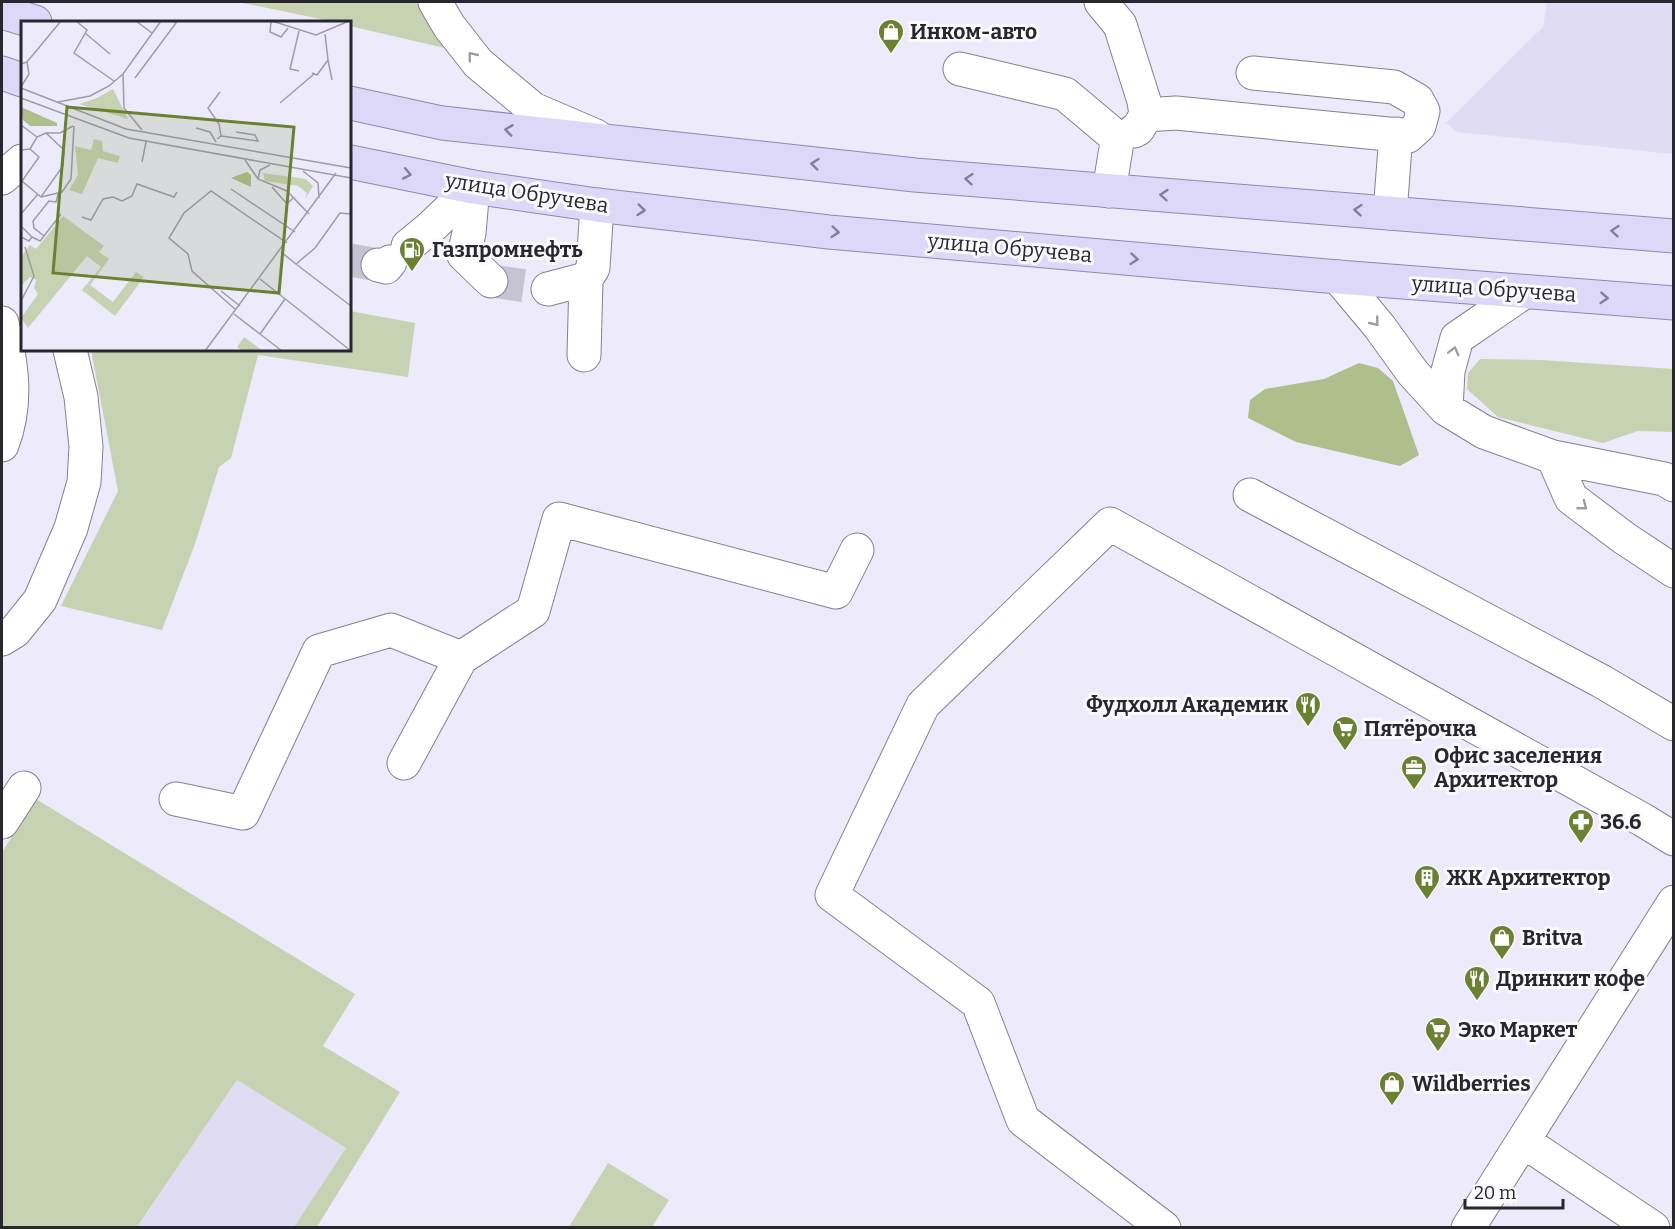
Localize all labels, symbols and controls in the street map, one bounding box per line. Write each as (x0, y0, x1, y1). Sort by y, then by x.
shop icon: Инком-авто (876, 17, 906, 55)
place label: Инком-авто (910, 19, 1037, 45)
inset map (21, 21, 351, 351)
one-way arrow (469, 52, 480, 63)
one-way arrow (505, 124, 514, 137)
one-way arrow (811, 158, 820, 171)
one-way arrow (402, 167, 412, 180)
street label: улица Обручева (443, 167, 611, 219)
one-way arrow (965, 173, 974, 186)
one-way arrow (1159, 189, 1168, 202)
one-way arrow (636, 203, 646, 216)
one-way arrow (1353, 204, 1362, 217)
one-way arrow (830, 225, 839, 238)
one-way arrow (1611, 225, 1620, 238)
street label: улица Обручева (926, 228, 1094, 268)
fuel station icon: Газпромнефть (397, 235, 427, 273)
place label: Газпромнефть (432, 237, 583, 263)
one-way arrow (1129, 252, 1138, 265)
street label: улица Обручева (1410, 270, 1578, 308)
one-way arrow (1599, 291, 1608, 304)
one-way arrow (1368, 315, 1379, 326)
one-way arrow (1446, 346, 1459, 356)
one-way arrow (1576, 499, 1587, 510)
restaurant icon: Фудхолл Академик (1293, 690, 1323, 728)
place label: Фудхолл Академик (1086, 692, 1288, 718)
supermarket icon: Пятёрочка (1330, 714, 1360, 752)
place label: Пятёрочка (1364, 716, 1477, 742)
place label: Офис заселения Архитектор (1434, 743, 1602, 793)
office icon: Офис заселения Архитектор (1399, 753, 1429, 791)
pharmacy icon: 36.6 (1566, 807, 1596, 845)
place label: 36.6 (1600, 809, 1641, 835)
building icon: ЖК Архитектор (1412, 863, 1442, 901)
place label: ЖК Архитектор (1446, 865, 1611, 891)
shop icon: Britva (1487, 923, 1517, 961)
place label: Britva (1522, 925, 1583, 951)
restaurant icon: Дринкит кофе (1462, 964, 1492, 1002)
place label: Дринкит кофе (1496, 966, 1645, 992)
supermarket icon: Эко Маркет (1423, 1015, 1453, 1053)
place label: Эко Маркет (1458, 1017, 1578, 1043)
shop icon: Wildberries (1377, 1069, 1407, 1107)
place label: Wildberries (1412, 1071, 1531, 1097)
scale bar (1465, 1172, 1562, 1210)
text: 20 m (1474, 1182, 1516, 1204)

